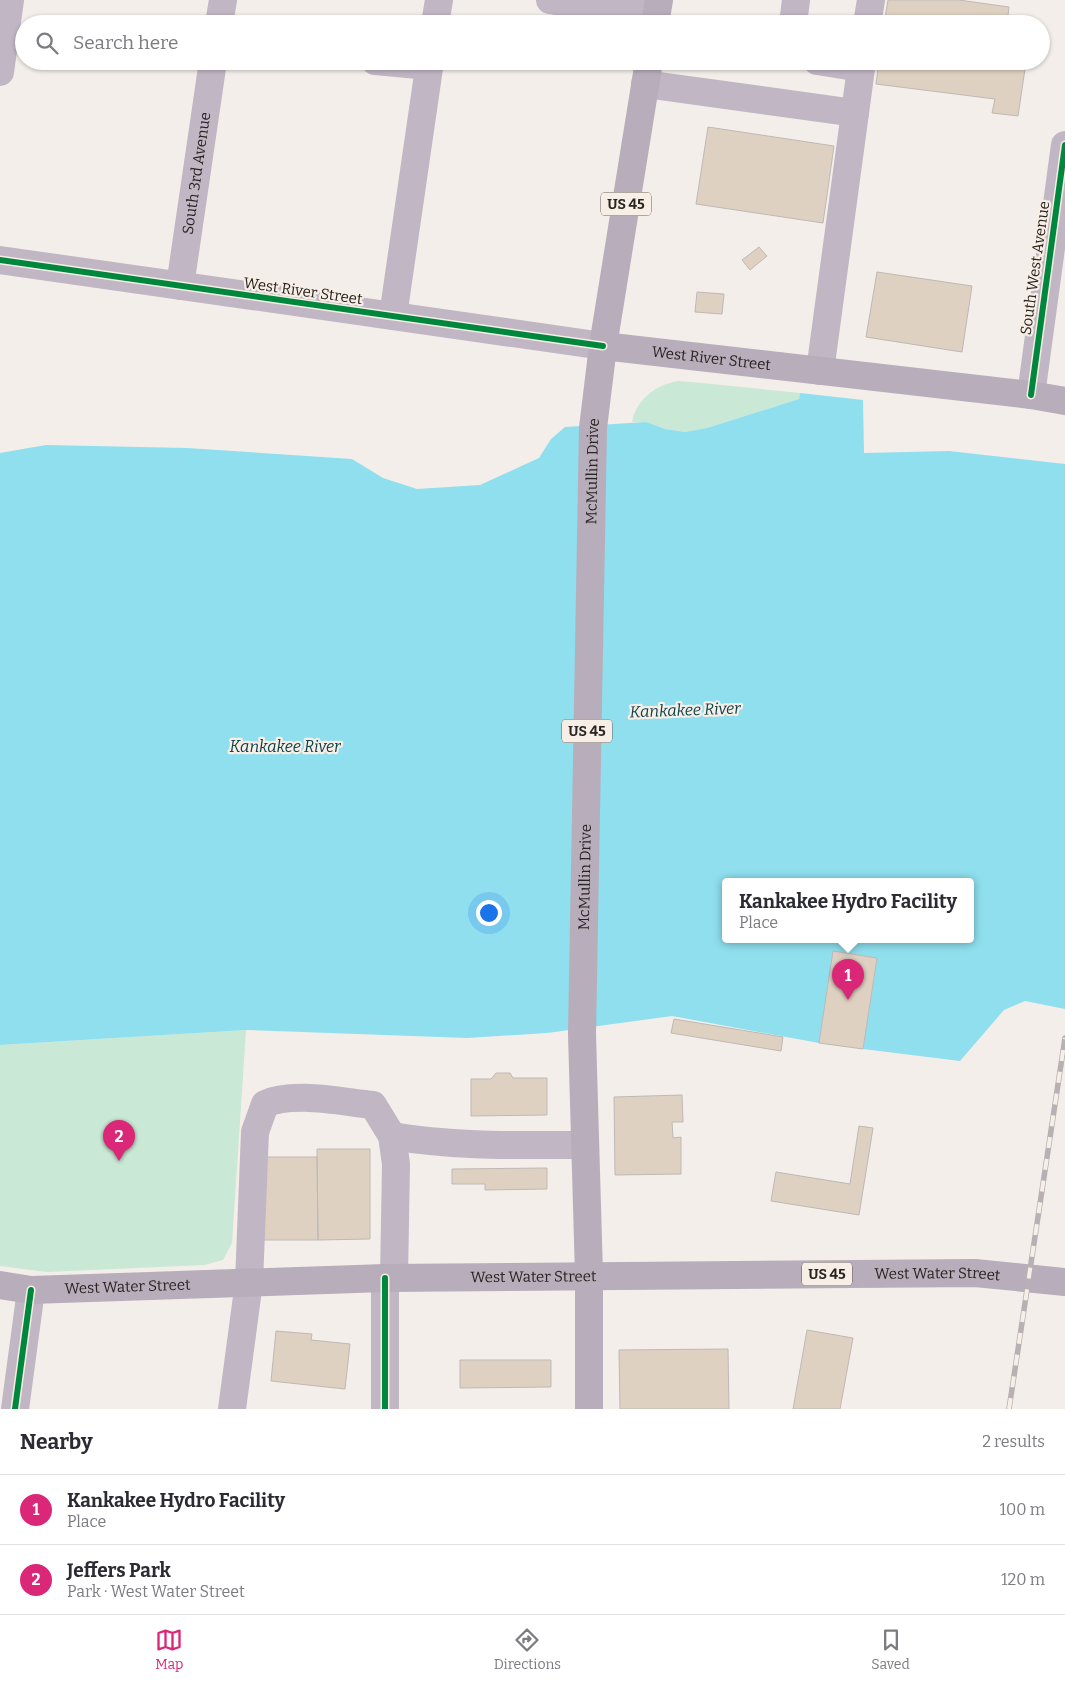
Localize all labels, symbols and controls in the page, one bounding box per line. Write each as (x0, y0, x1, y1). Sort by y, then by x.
search box (15, 15, 1050, 70)
icon: search (33, 29, 61, 57)
text: Search here (73, 31, 178, 54)
street label: South 3rd Avenue (179, 111, 214, 236)
road number: US 45 (601, 192, 651, 215)
street label: South West Avenue (1017, 200, 1053, 336)
street label: West River Street (242, 274, 364, 308)
street label: West River Street (651, 343, 772, 374)
street label: McMullin Drive (582, 417, 603, 524)
water label: Kankakee River (629, 699, 742, 721)
road number: US 45 (562, 719, 612, 742)
water label: Kankakee River (229, 737, 342, 756)
street label: McMullin Drive (575, 824, 595, 930)
popup (722, 878, 974, 943)
text: Kankakee Hydro Facility (739, 890, 957, 913)
your location (476, 900, 502, 926)
text: Place (739, 913, 778, 932)
pin: 1 (832, 959, 864, 1000)
pin: 2 (103, 1120, 135, 1161)
road number: US 45 (802, 1262, 852, 1286)
street label: West Water Street (874, 1264, 1002, 1285)
street label: West Water Street (470, 1267, 597, 1286)
street label: West Water Street (64, 1276, 191, 1298)
text: Nearby (20, 1429, 93, 1455)
text: 2 results (982, 1432, 1045, 1451)
text: Kankakee Hydro Facility (67, 1489, 285, 1512)
text: 1 (33, 1500, 39, 1519)
text: 100 m (1000, 1500, 1045, 1519)
text: Place (67, 1512, 106, 1531)
text: Jeffers Park (67, 1559, 171, 1582)
text: 2 (31, 1570, 41, 1589)
text: 120 m (1001, 1570, 1045, 1589)
text: Park · West Water Street (67, 1582, 245, 1601)
tab: Map (155, 1626, 183, 1673)
tab: Directions (494, 1626, 561, 1673)
tab: Saved (871, 1626, 910, 1673)

